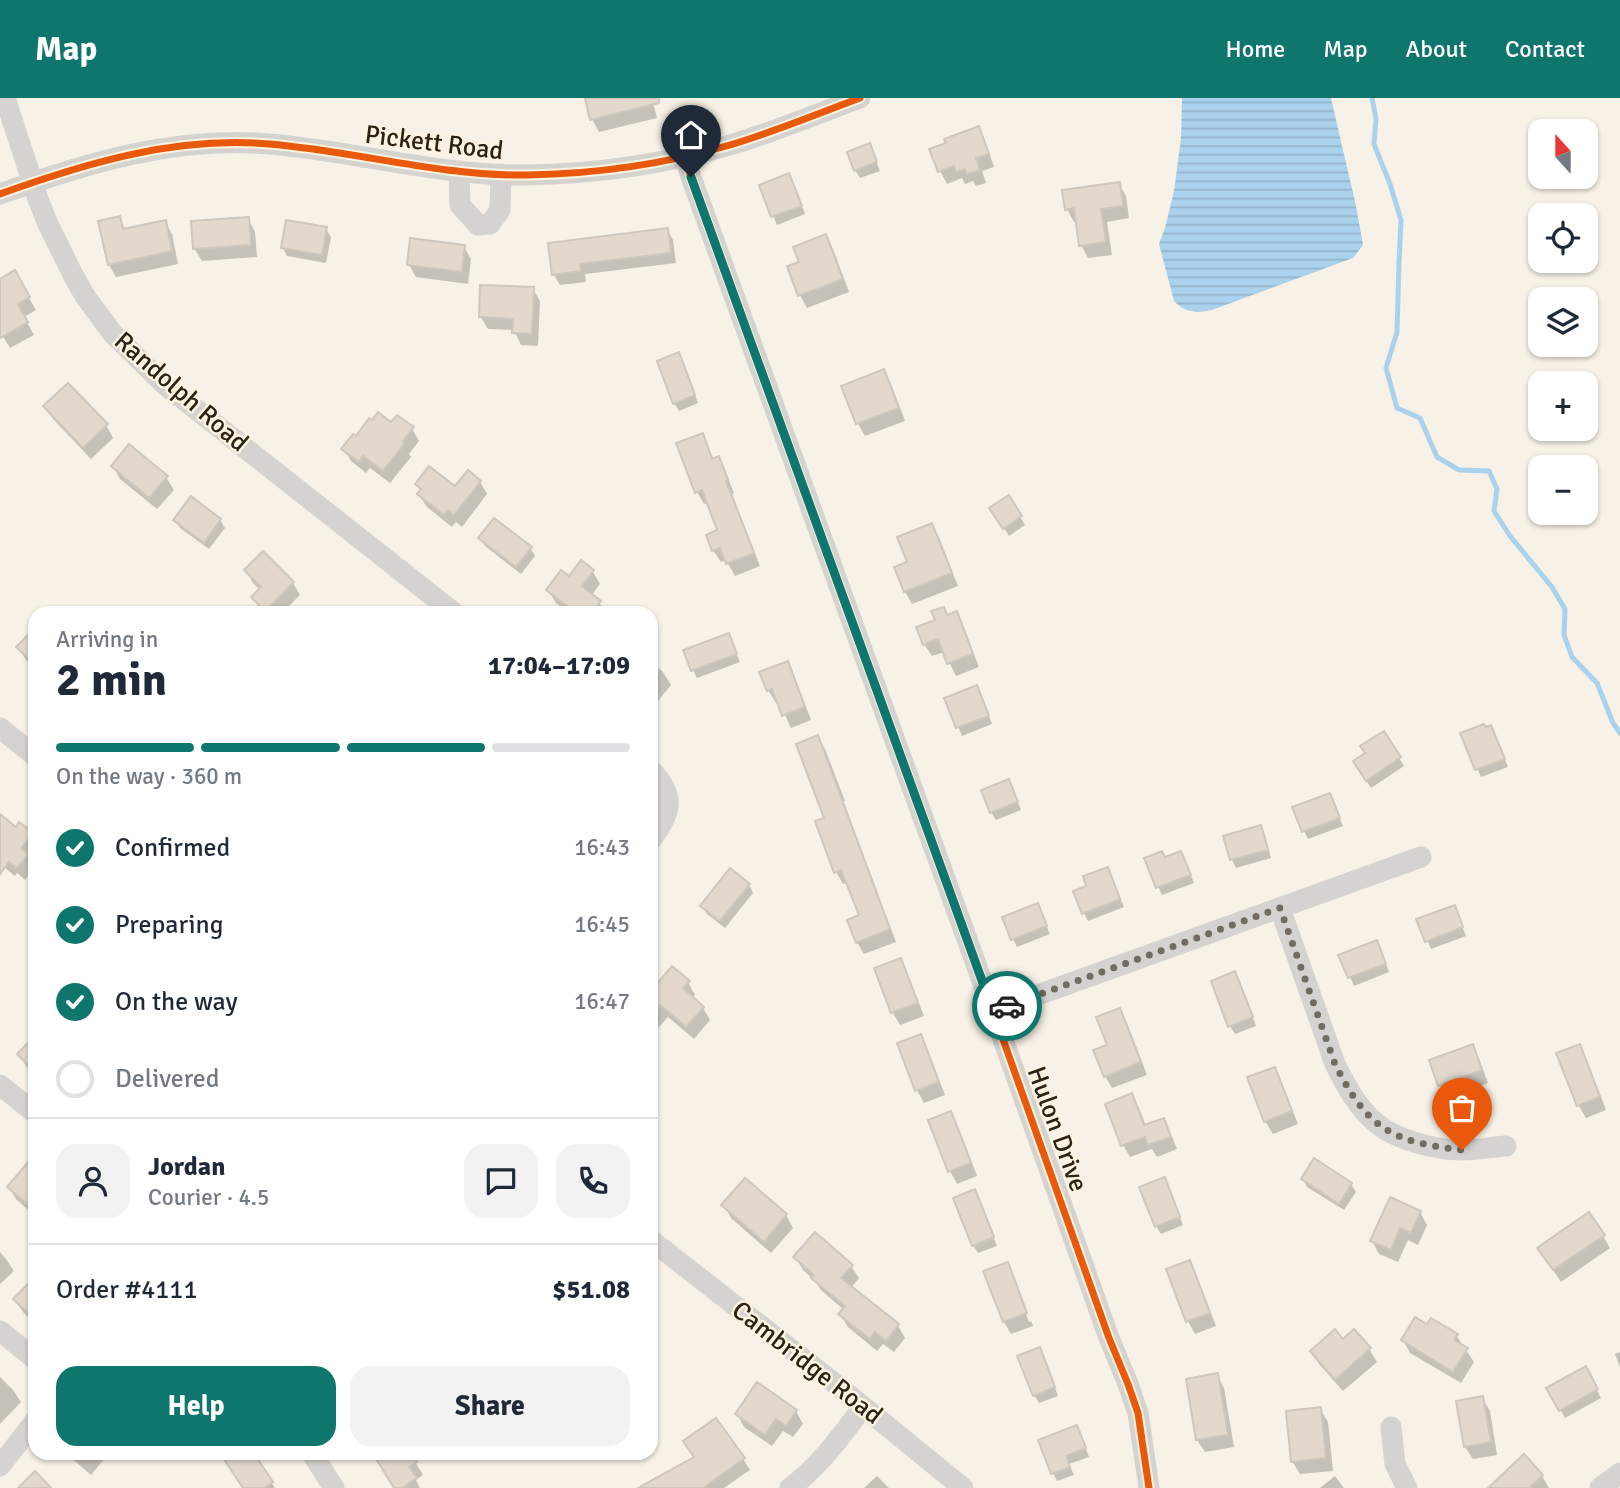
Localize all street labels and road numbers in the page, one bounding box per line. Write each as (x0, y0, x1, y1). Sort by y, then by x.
street label: Pickett Road (363, 119, 505, 167)
street label: Randolph Road (107, 325, 255, 459)
street label: Hulon Drive (1020, 1062, 1094, 1196)
street label: Cambridge Road (725, 1294, 889, 1432)

